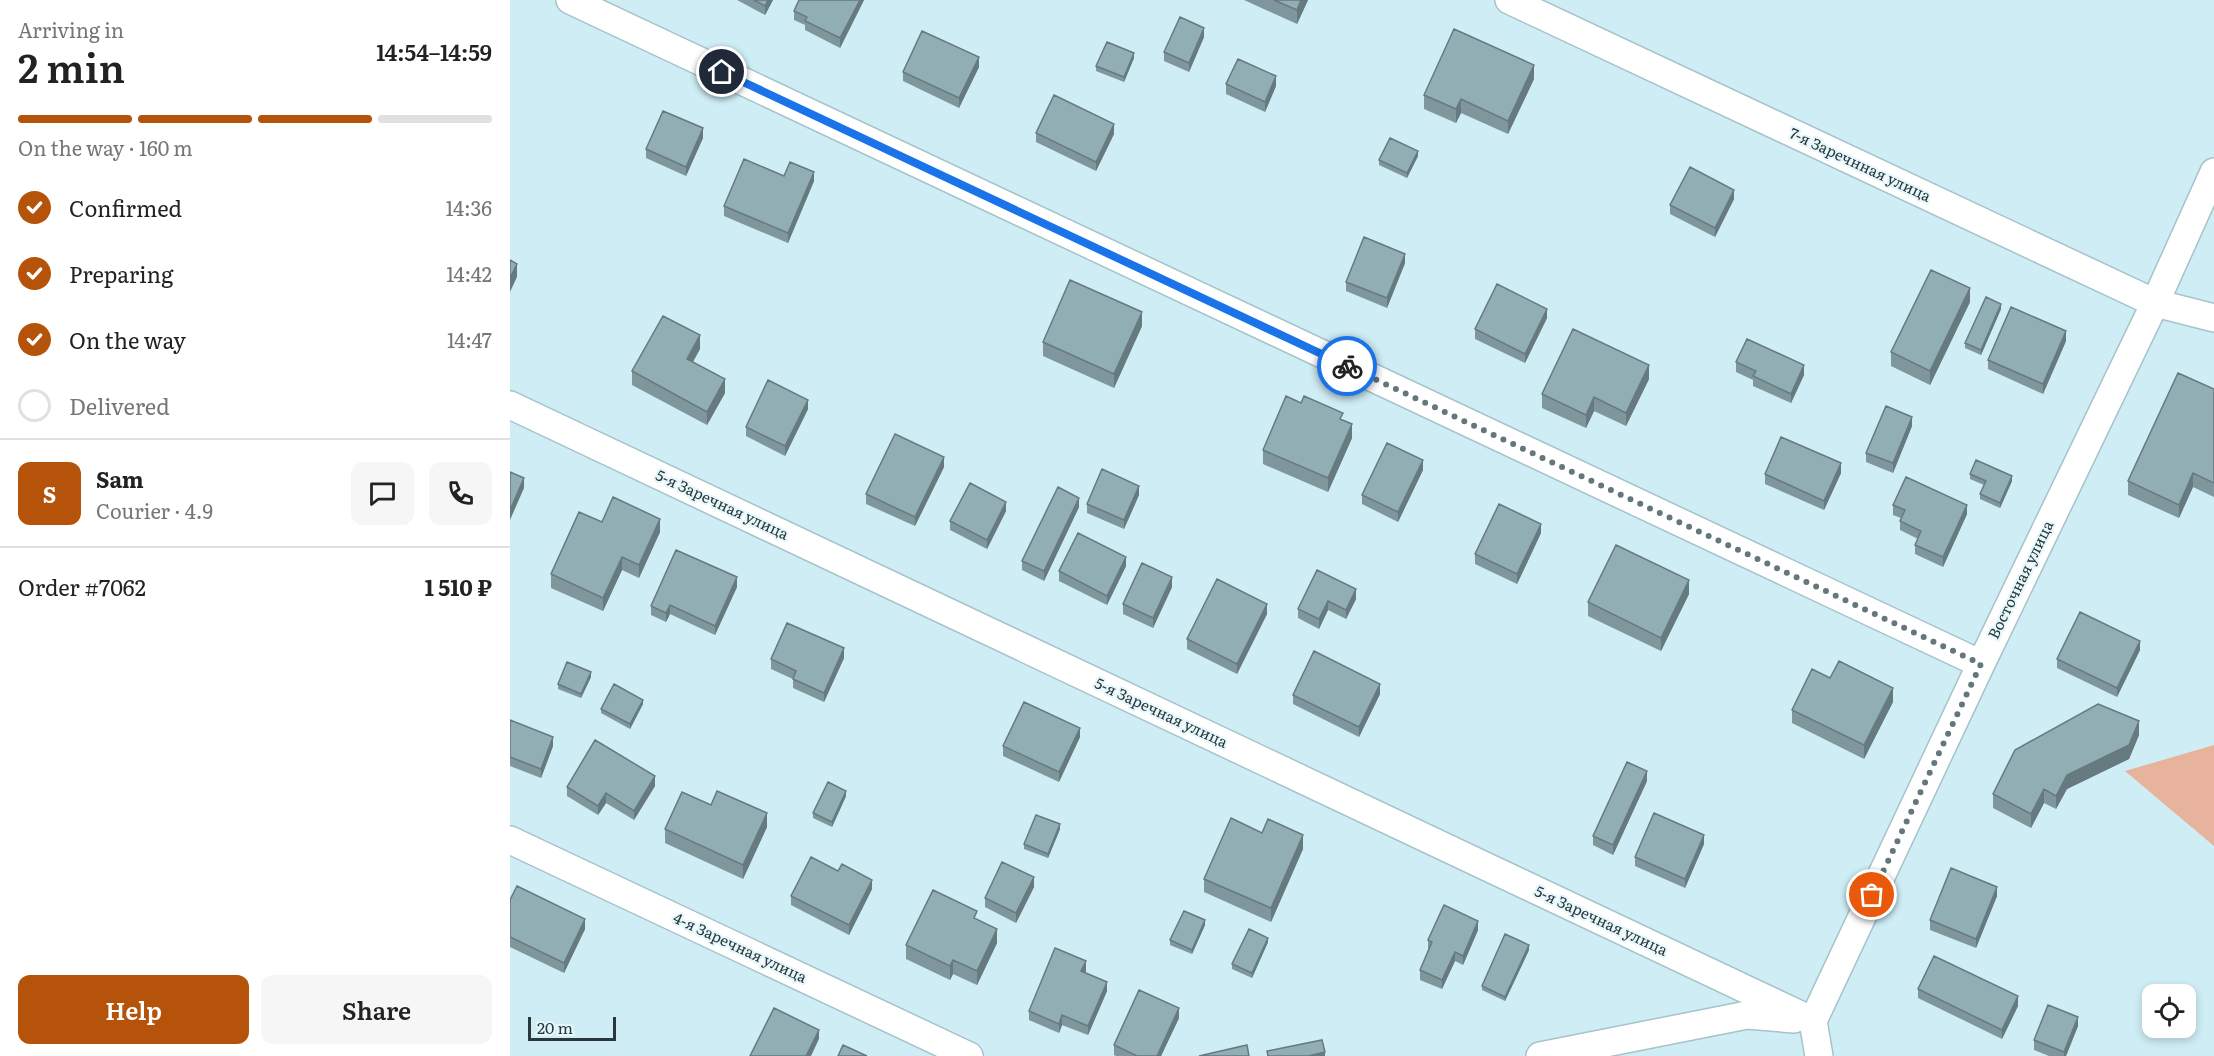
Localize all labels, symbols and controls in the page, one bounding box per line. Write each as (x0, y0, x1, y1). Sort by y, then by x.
text: Arriving in (18, 14, 124, 44)
text: 14:54–14:59 (376, 35, 492, 68)
text: 2 min (18, 37, 125, 95)
pin (696, 46, 747, 97)
icon: home (705, 55, 738, 88)
street label: 7-я Заречнная улица (1786, 121, 1936, 207)
text: On the way · 160 m (18, 132, 193, 162)
icon: check (18, 191, 51, 224)
text: Confirmed (69, 191, 182, 224)
text: 14:36 (446, 192, 492, 222)
icon: check (18, 257, 51, 290)
text: Preparing (69, 257, 173, 290)
text: 14:42 (446, 258, 492, 288)
icon: check (18, 323, 51, 356)
text: On the way (69, 323, 186, 356)
text: 14:47 (447, 324, 492, 354)
courier (1317, 336, 1377, 396)
icon: bike (1331, 350, 1364, 383)
text: Delivered (69, 389, 170, 422)
text: Sam (96, 462, 144, 495)
button: chat (351, 462, 414, 525)
button: phone (429, 462, 492, 525)
street label: 5-я Заречная улица (652, 463, 794, 545)
text: S (43, 477, 56, 510)
text: Courier · 4.9 (96, 495, 213, 525)
street label: Восточная улица (1981, 515, 2059, 643)
text: Order #7062 (18, 570, 146, 603)
text: 1 510 ₽ (425, 570, 492, 603)
street label: 5-я Заречная улица (1091, 671, 1233, 753)
pin (1846, 869, 1897, 920)
icon: bag (1855, 878, 1888, 911)
street label: 5-я Заречная улица (1531, 879, 1673, 961)
street label: 4-я Заречная улица (670, 906, 812, 988)
button: Help (18, 975, 249, 1044)
button: Share (261, 975, 492, 1044)
map controls (2142, 984, 2196, 1038)
button: locate (2142, 984, 2196, 1038)
scale bar (528, 1014, 616, 1042)
text: 20 m (537, 1015, 573, 1039)

